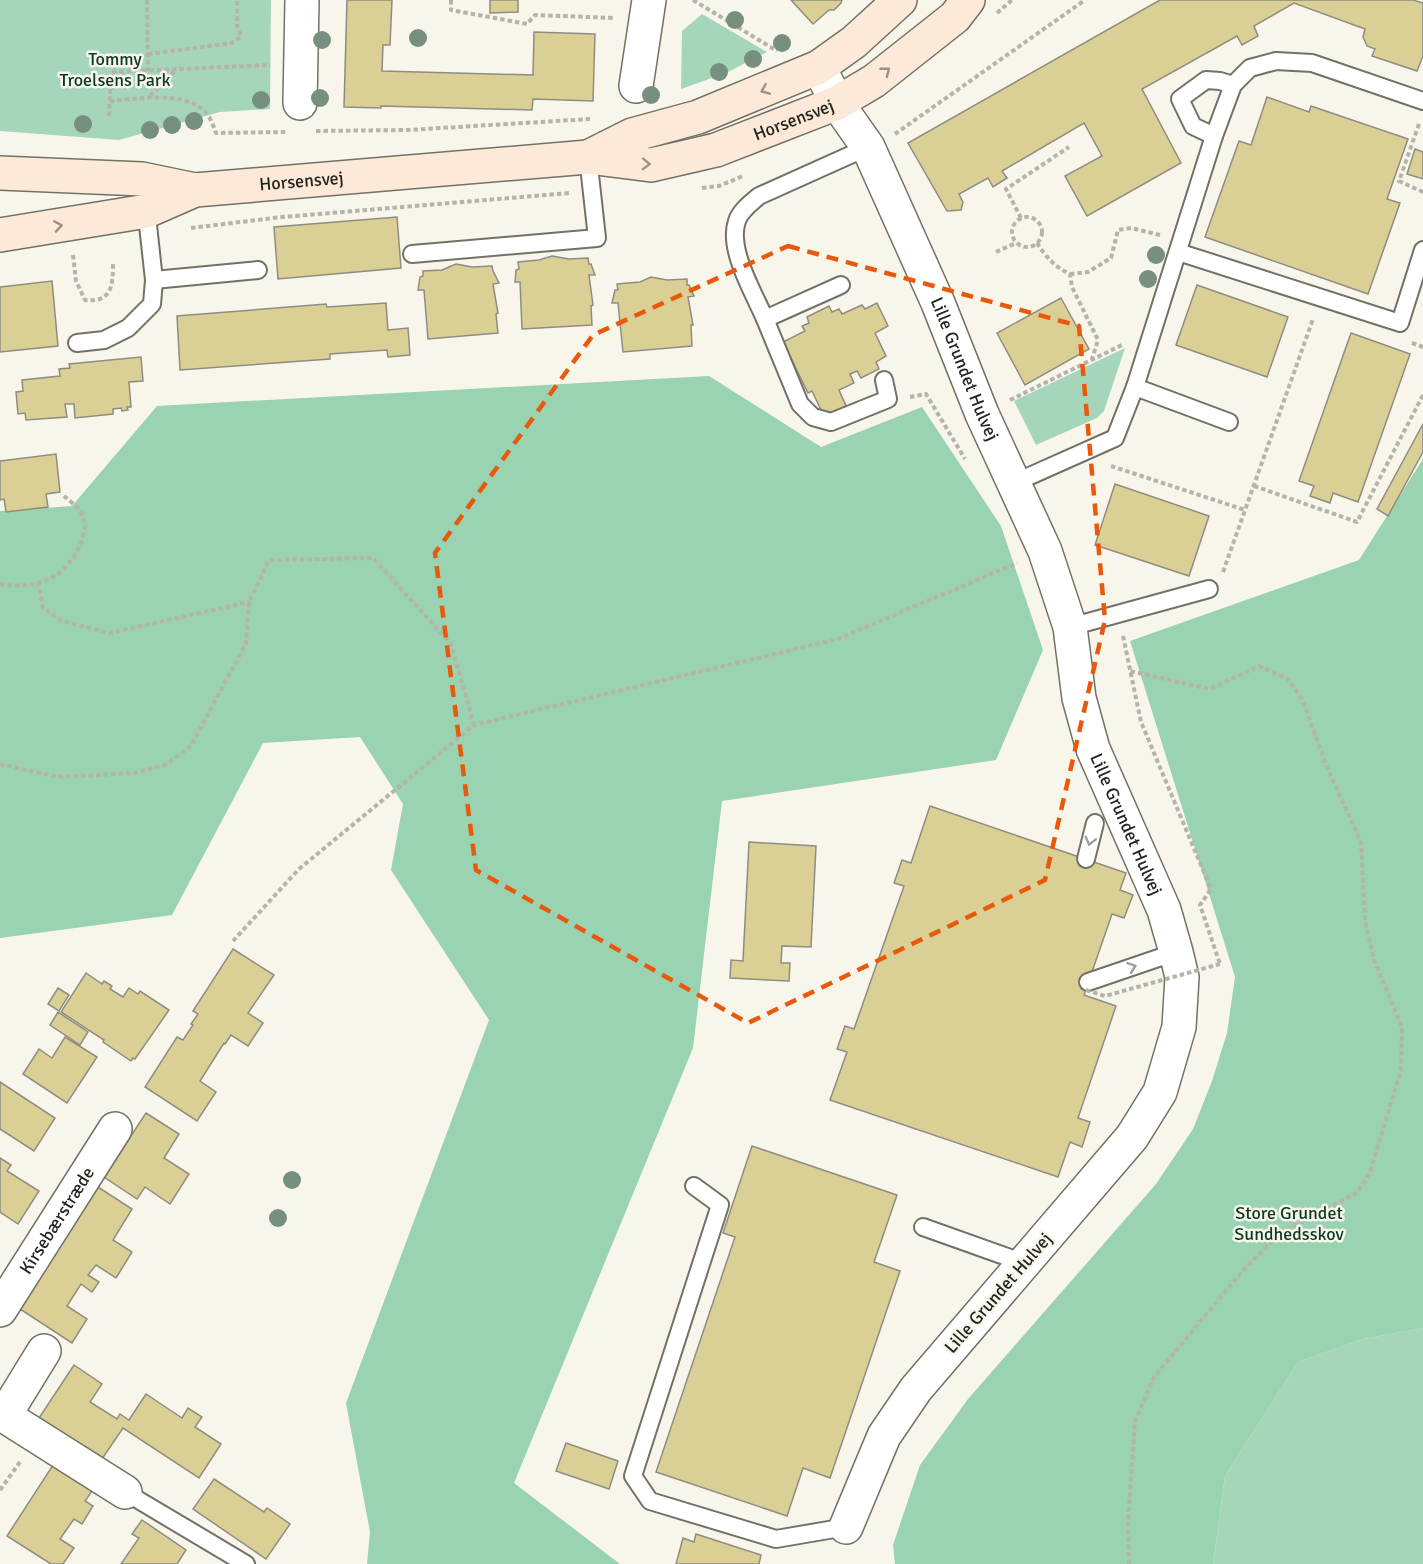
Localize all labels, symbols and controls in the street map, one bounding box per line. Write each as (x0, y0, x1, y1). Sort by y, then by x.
park label: Tommy Troelsens Park (59, 48, 171, 91)
one-way arrow (879, 68, 890, 79)
one-way arrow (760, 82, 771, 94)
street label: Horsensvej (750, 94, 837, 145)
one-way arrow (642, 157, 651, 170)
street label: Horsensvej (258, 167, 345, 196)
one-way arrow (53, 220, 62, 232)
street label: Lille Grundet Hulvej (926, 293, 1004, 444)
street label: Lille Grundet Hulvej (1085, 750, 1167, 899)
one-way arrow (1085, 836, 1098, 846)
one-way arrow (1126, 962, 1137, 974)
street label: Kirsebærstræde (15, 1163, 99, 1278)
park label: Store Grundet Sundhedsskov (1234, 1202, 1344, 1245)
street label: Lille Grundet Hulvej (940, 1228, 1056, 1358)

